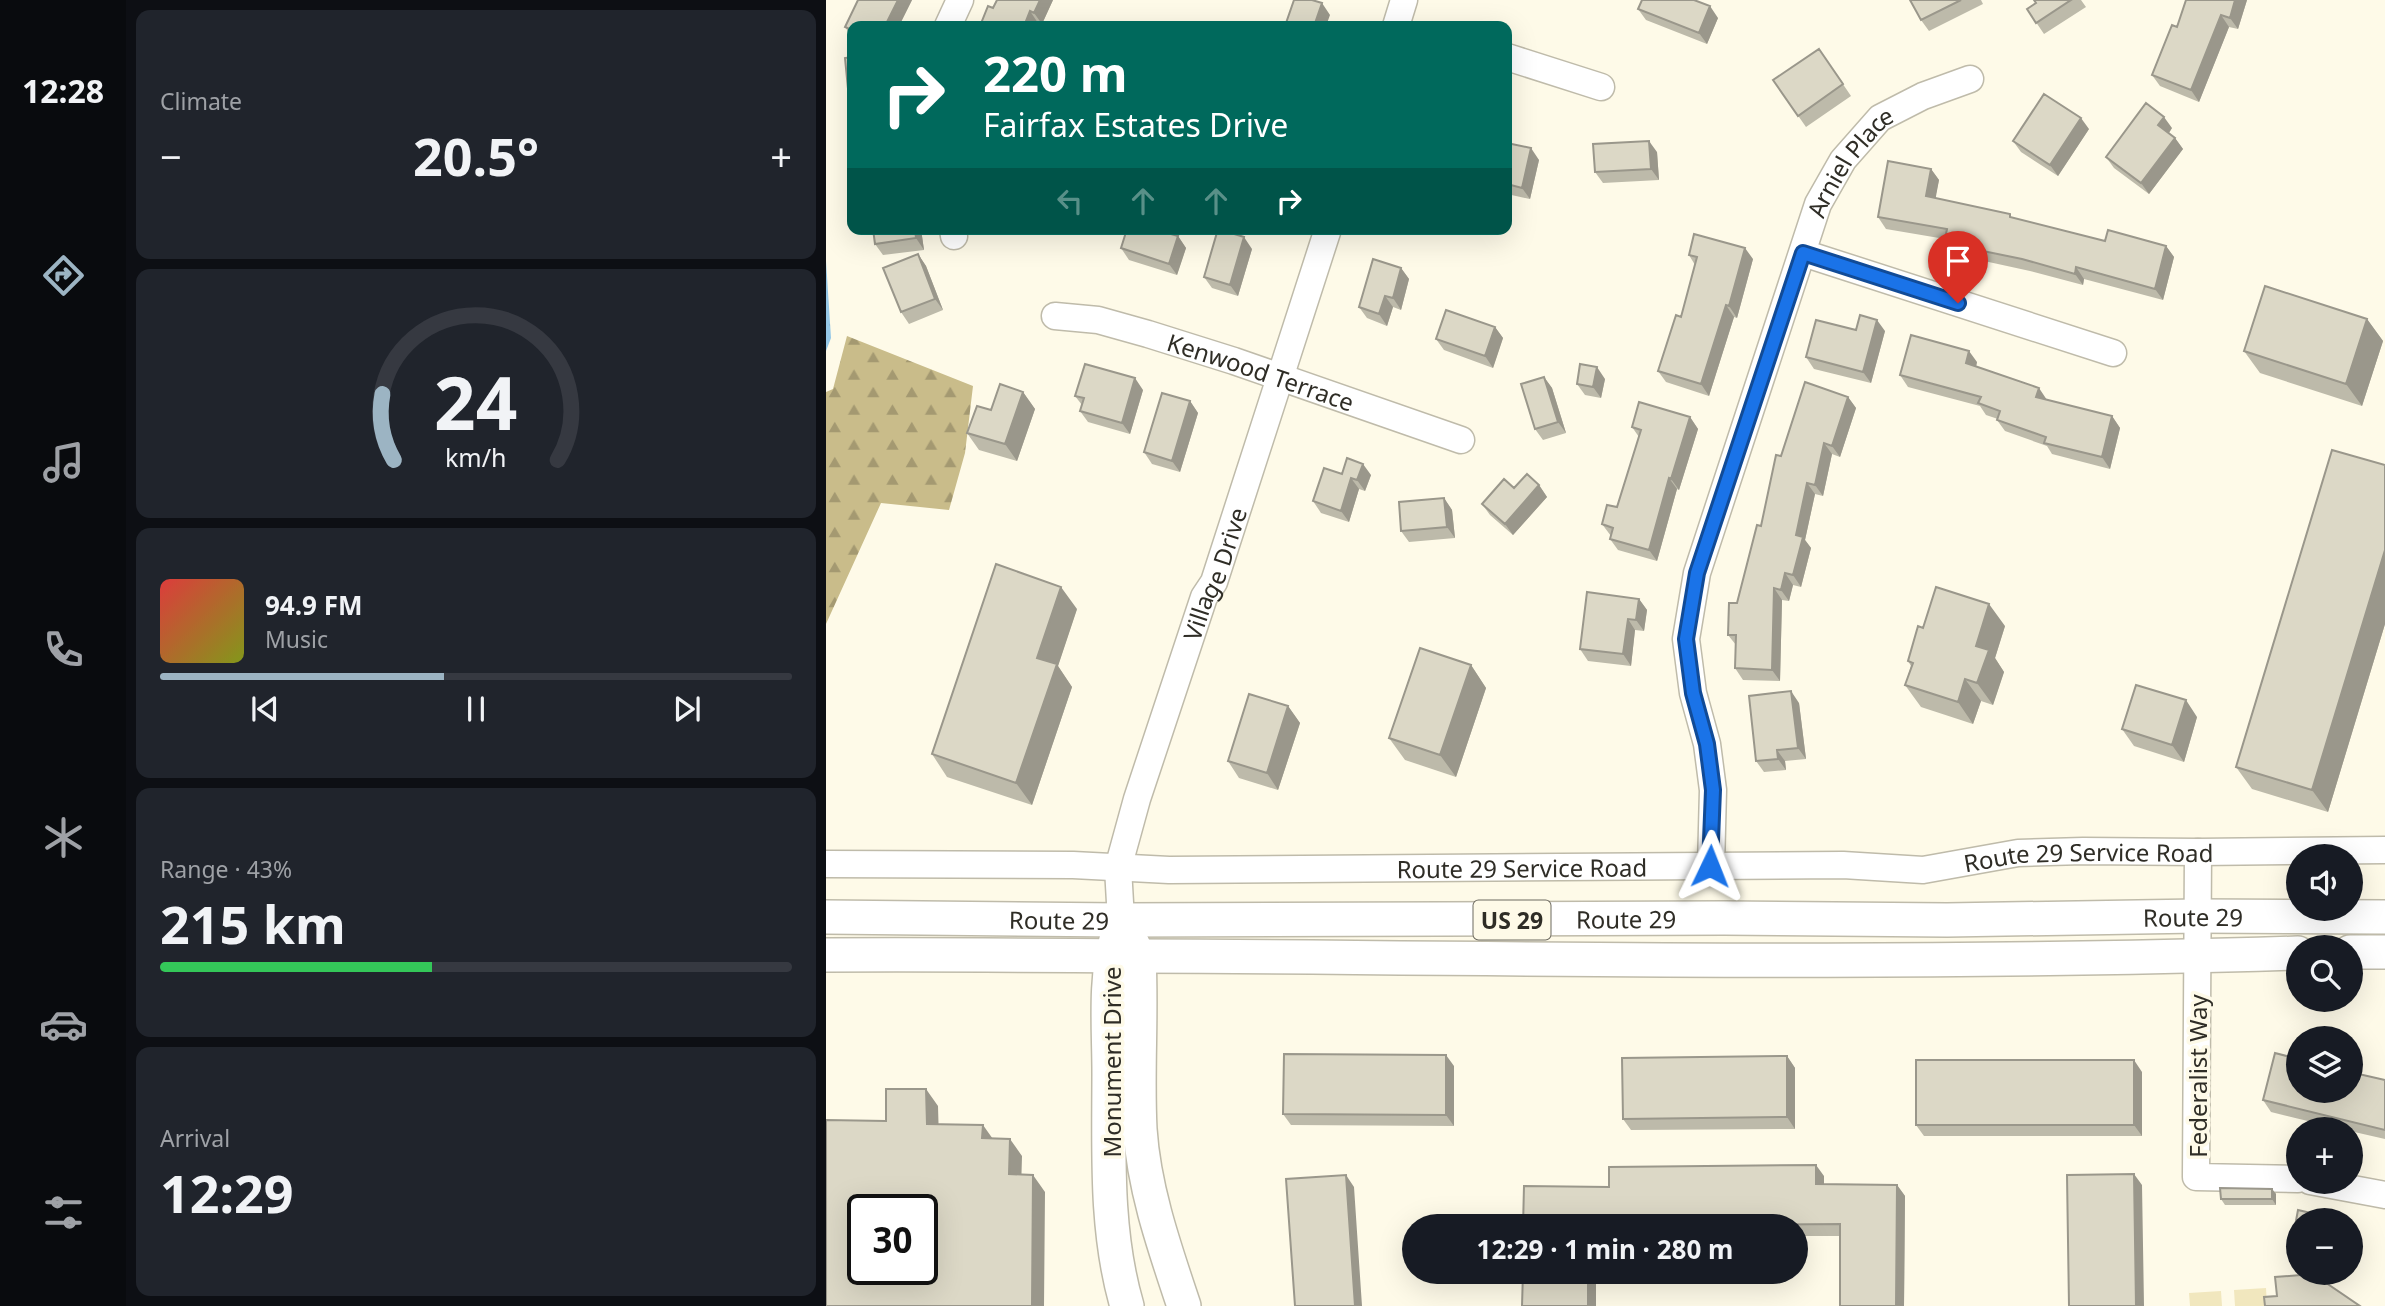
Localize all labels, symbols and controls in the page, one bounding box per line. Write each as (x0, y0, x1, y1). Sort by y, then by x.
text: 220 m (983, 40, 1128, 106)
icon: right (868, 49, 959, 140)
text: 12:28 (22, 69, 104, 112)
text: Climate (160, 85, 242, 117)
street label: Arniel Place (1798, 98, 1898, 221)
text: Fairfax Estates Drive (983, 103, 1288, 146)
text: 20.5° (413, 120, 539, 191)
text: − (160, 130, 182, 182)
text: + (770, 130, 792, 182)
icon: left (1051, 182, 1089, 220)
icon: ahead (1124, 182, 1162, 220)
icon: ahead (1197, 182, 1235, 220)
icon: right (1270, 182, 1308, 220)
pin (1928, 231, 1988, 303)
icon: arrive (1939, 242, 1977, 280)
icon: directions (39, 251, 88, 300)
street label: Kenwood Terrace (1163, 325, 1359, 418)
text: 24 (434, 352, 518, 451)
icon: music (39, 438, 88, 487)
text: km/h (445, 440, 507, 474)
street label: Village Drive (1174, 503, 1254, 645)
text: 94.9 FM (265, 587, 362, 623)
text: Music (265, 623, 328, 655)
icon: phone (39, 625, 88, 674)
icon: previous (246, 690, 284, 728)
icon: pause (457, 690, 495, 728)
icon: next (668, 690, 706, 728)
icon: climate (39, 813, 88, 862)
position arrow (1673, 829, 1747, 903)
street label: Route 29 Service Road (1961, 834, 2214, 879)
map controls (2286, 844, 2363, 1285)
button: sound (2286, 844, 2363, 921)
street label: Route 29 Service Road (1396, 850, 1647, 885)
text: Range · 43% (160, 853, 292, 885)
text: 215 km (160, 888, 346, 959)
street label: Route 29 (2143, 899, 2243, 933)
road number: US 29 (1474, 900, 1550, 939)
street label: Route 29 (1009, 902, 1109, 936)
street label: Route 29 (1576, 902, 1676, 935)
button: search (2286, 935, 2363, 1012)
street label: Monument Drive (1095, 966, 1128, 1158)
street label: Federalist Way (2181, 993, 2214, 1158)
icon: car (39, 1000, 88, 1049)
button: layers (2286, 1026, 2363, 1103)
button: + (2286, 1117, 2363, 1194)
text: Arrival (160, 1122, 230, 1154)
text: 12:29 (160, 1157, 294, 1228)
icon: filters (39, 1188, 88, 1237)
speed limit sign: 30 (847, 1194, 938, 1285)
button: − (2286, 1208, 2363, 1285)
text: 12:29 · 1 min · 280 m (1477, 1231, 1733, 1267)

